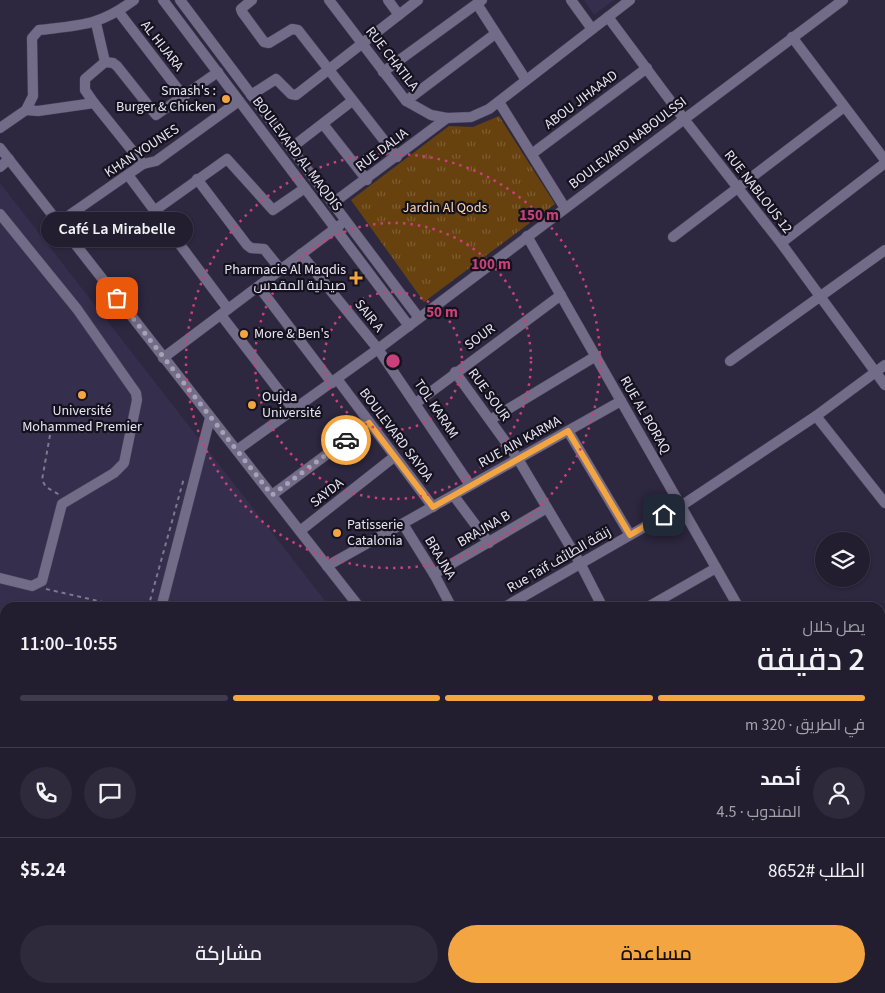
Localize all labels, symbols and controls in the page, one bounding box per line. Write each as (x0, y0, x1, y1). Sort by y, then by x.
street label: AL HIJARA (136, 16, 189, 76)
street label: RUE CHATILA (360, 23, 424, 96)
street label: ABOU JIHAAAD (540, 66, 622, 134)
place label: Smash's : Burger & Chicken (116, 81, 216, 117)
street label: BOULEVARD NABOULSSI (565, 92, 691, 194)
marker: Smash's : Burger & Chicken (220, 93, 232, 105)
street label: BOULEVARD AL MAQDIS (247, 93, 347, 215)
street label: KHAN YOUNES (101, 119, 183, 183)
street label: RUE DALIA (351, 123, 413, 176)
street label: RUE NABLOUS 12 (719, 146, 797, 238)
park label: Jardin Al Qods (403, 198, 487, 218)
text: 150 m (519, 205, 559, 226)
callout: Café La Mirabelle (41, 213, 193, 248)
text: Café La Mirabelle (58, 218, 176, 240)
text: 100 m (471, 254, 511, 275)
place label: Pharmacie Al Maqdis صيدلية المقدس (224, 260, 346, 296)
marker: Pharmacie Al Maqdis صيدلية المقدس (350, 272, 362, 284)
pin (96, 277, 138, 319)
icon: bag (103, 284, 131, 312)
street label: SAIR A (350, 295, 389, 337)
text: 50 m (426, 302, 458, 323)
street label: SOUR (460, 319, 500, 355)
place label: More & Ben's (254, 324, 330, 344)
marker: More & Ben's (238, 328, 250, 340)
centre of rings (384, 352, 402, 370)
street label: RUE SOUR (463, 364, 515, 426)
street label: RUE AL BORAQ (615, 373, 675, 457)
street label: TOL KARAM (409, 375, 463, 443)
street label: BOULEVARD SAYDA (354, 384, 438, 486)
place label: Oujda Université (262, 387, 321, 423)
marker: Université Mohammed Premier (76, 389, 88, 401)
marker: Oujda Université (246, 399, 258, 411)
place label: Université Mohammed Premier (22, 401, 142, 437)
street label: RUE AIN KARMA (475, 411, 565, 473)
courier (321, 415, 371, 465)
icon: car (332, 426, 360, 454)
street label: SAYDA (306, 473, 348, 512)
pin (643, 494, 685, 536)
icon: home (650, 501, 678, 529)
street label: BRAJNA B (454, 506, 514, 552)
place label: Patisserie Catalonia (347, 515, 403, 551)
street label: Rue Taïf زنقة الطائف (503, 522, 615, 598)
marker: Patisserie Catalonia (331, 527, 343, 539)
map controls (815, 532, 870, 587)
button: layers (815, 532, 870, 587)
street label: BRAJNA (419, 533, 461, 584)
text: يصل خلال (802, 616, 865, 638)
text: 10:55–11:00 (20, 631, 118, 658)
text: 2 دقيقة (757, 637, 865, 683)
text: في الطريق · 320 m (745, 714, 865, 736)
text: أحمد (760, 766, 801, 793)
button: phone (20, 767, 72, 819)
button: chat (84, 767, 136, 819)
button: person (813, 767, 865, 819)
text: المندوب · 4.5 (717, 801, 801, 823)
text: $5.24 (20, 857, 66, 884)
text: الطلب #8652 (768, 858, 865, 885)
button: مشاركة (20, 925, 438, 983)
button: مساعدة (448, 925, 865, 983)

